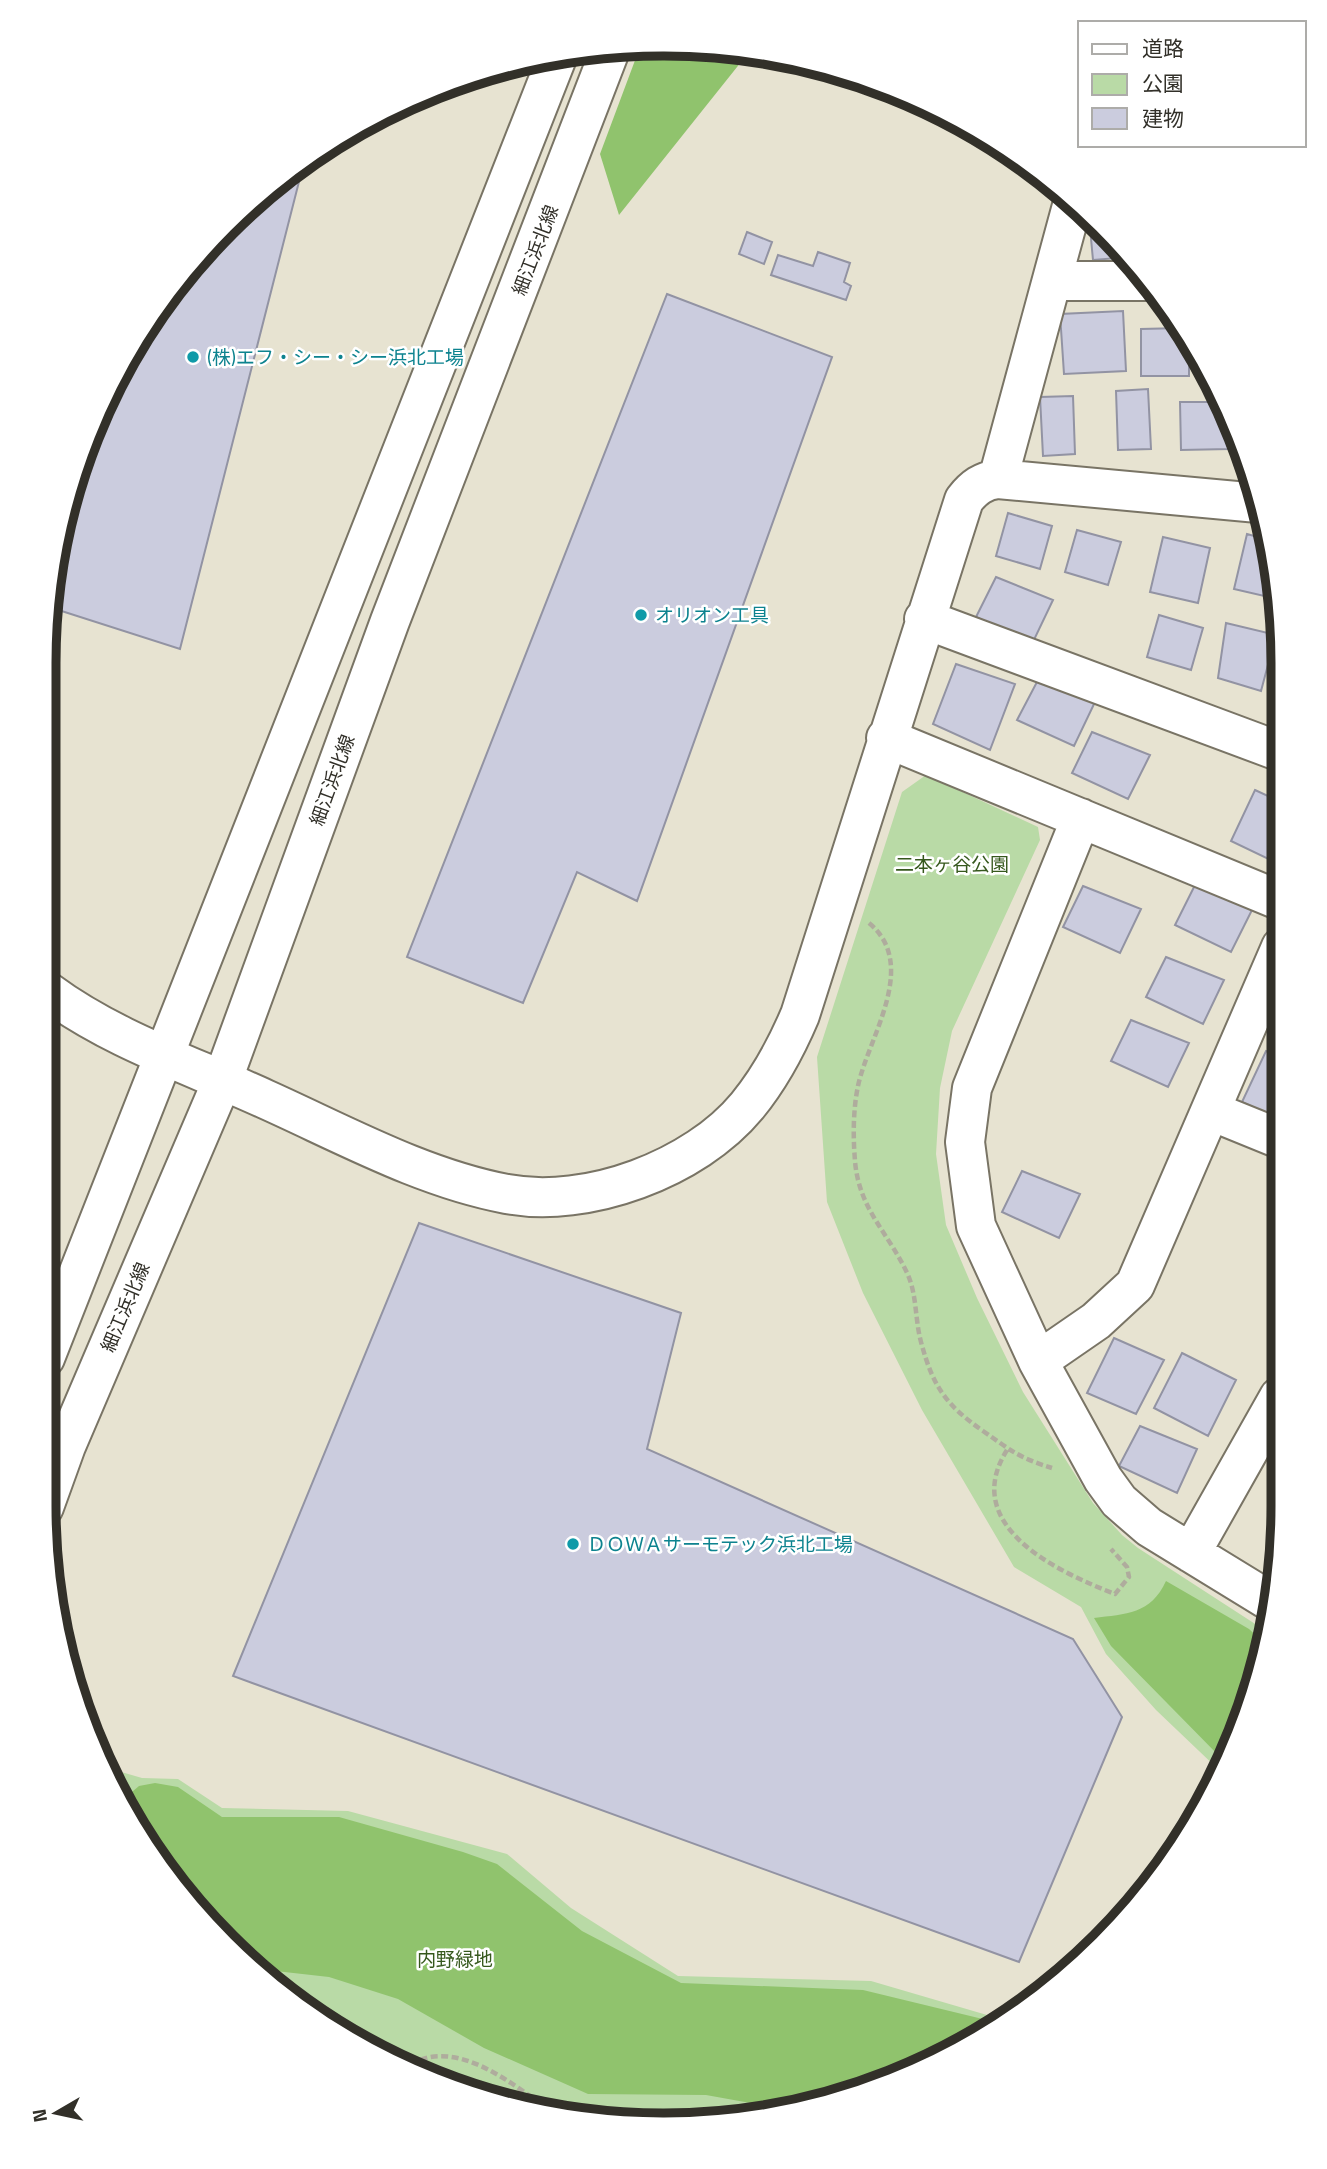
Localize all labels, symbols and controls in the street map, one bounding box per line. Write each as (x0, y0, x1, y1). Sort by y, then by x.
legend (1078, 21, 1306, 147)
text: 道路 (1142, 32, 1184, 64)
text: 公園 (1142, 67, 1184, 99)
text: 建物 (1142, 102, 1184, 134)
street label: 細江浜北線 (504, 200, 565, 299)
place label: (株)エフ・シー・シー浜北工場 (207, 342, 464, 371)
marker: (株)エフ・シー・シー浜北工場 (185, 349, 201, 365)
place label: オリオン工具 (655, 600, 769, 629)
marker: オリオン工具 (633, 607, 649, 623)
street label: 細江浜北線 (302, 730, 361, 829)
park label: 二本ヶ谷公園 (895, 849, 1009, 878)
street label: 細江浜北線 (93, 1257, 156, 1356)
place label: ＤＯＷＡサーモテック浜北工場 (587, 1529, 853, 1558)
marker: ＤＯＷＡサーモテック浜北工場 (565, 1536, 581, 1552)
park label: 内野緑地 (417, 1944, 493, 1973)
north arrow (21, 2078, 91, 2148)
text: N (23, 2107, 54, 2125)

